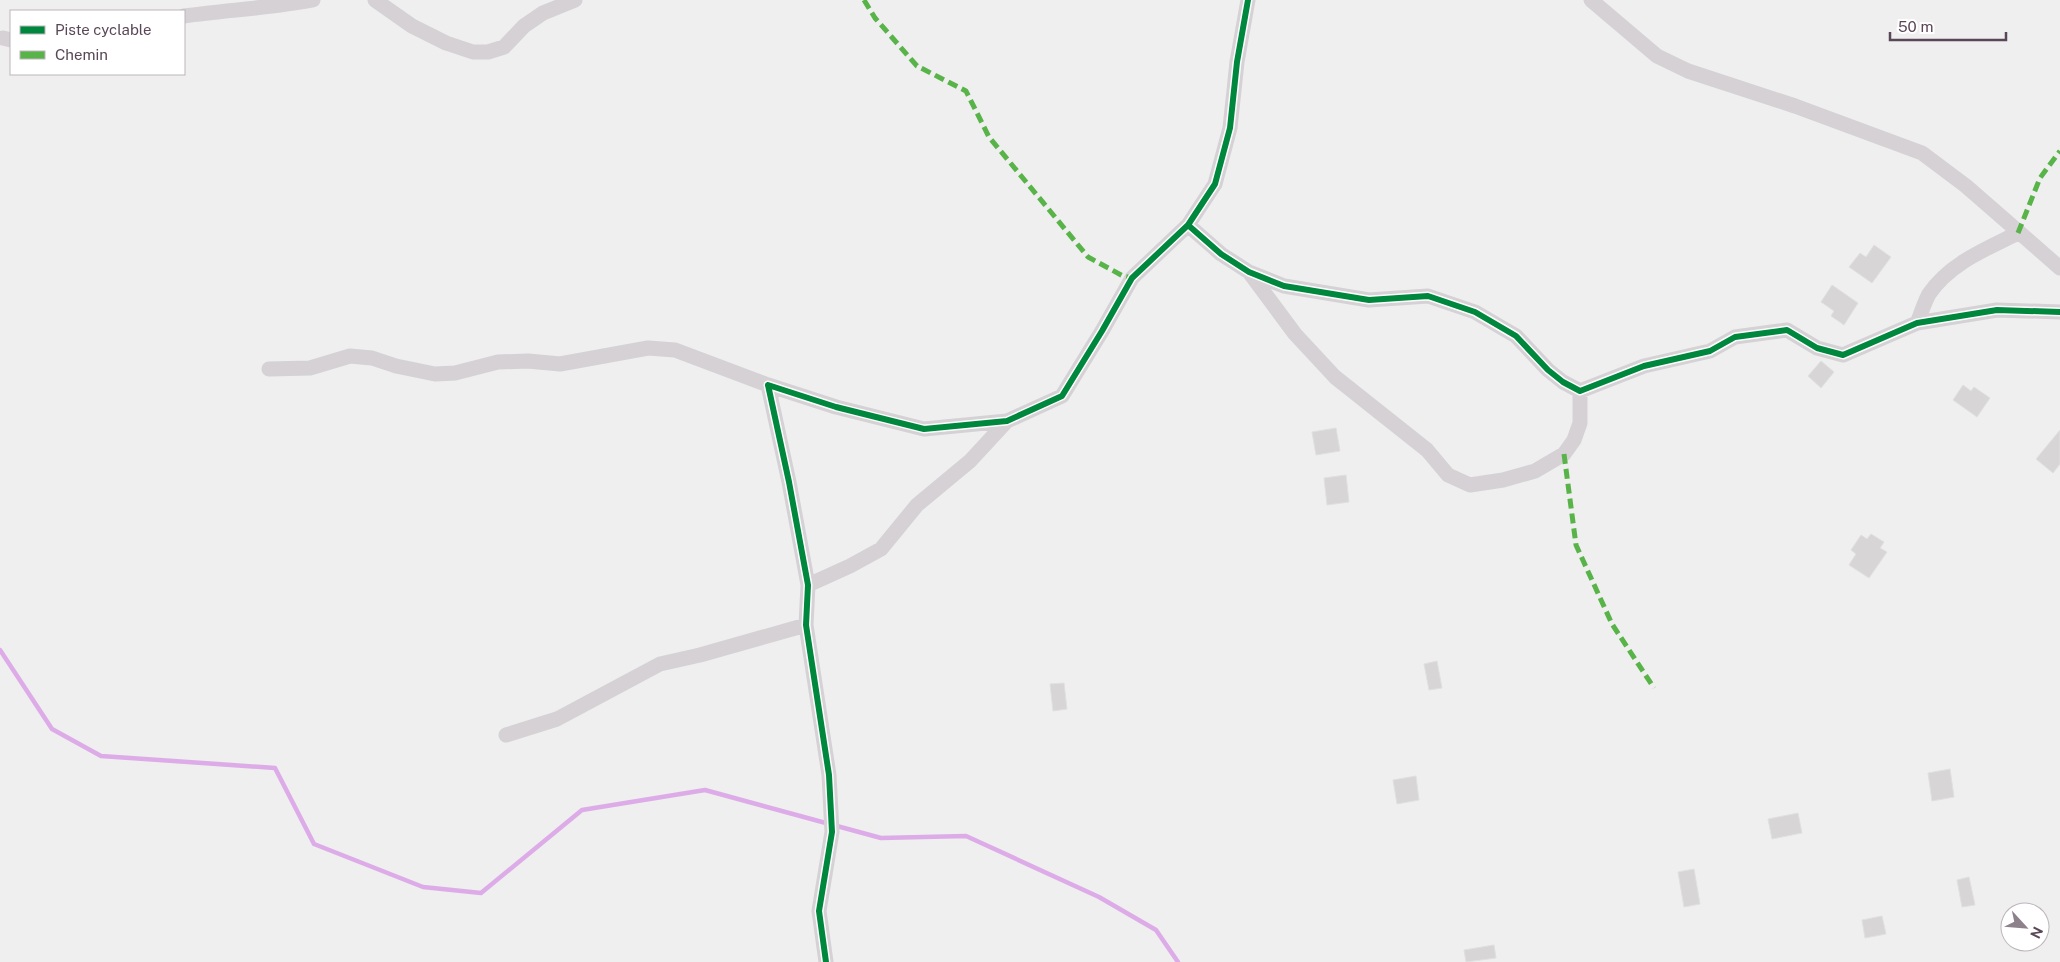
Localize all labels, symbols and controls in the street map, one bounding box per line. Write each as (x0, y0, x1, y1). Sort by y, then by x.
legend (10, 10, 185, 75)
scale bar (1890, 10, 2006, 42)
text: 50 m (1898, 18, 1933, 35)
text: Piste cyclable (55, 21, 152, 38)
text: Chemin (55, 46, 108, 63)
north arrow (2000, 902, 2050, 952)
text: N (2027, 924, 2046, 941)

